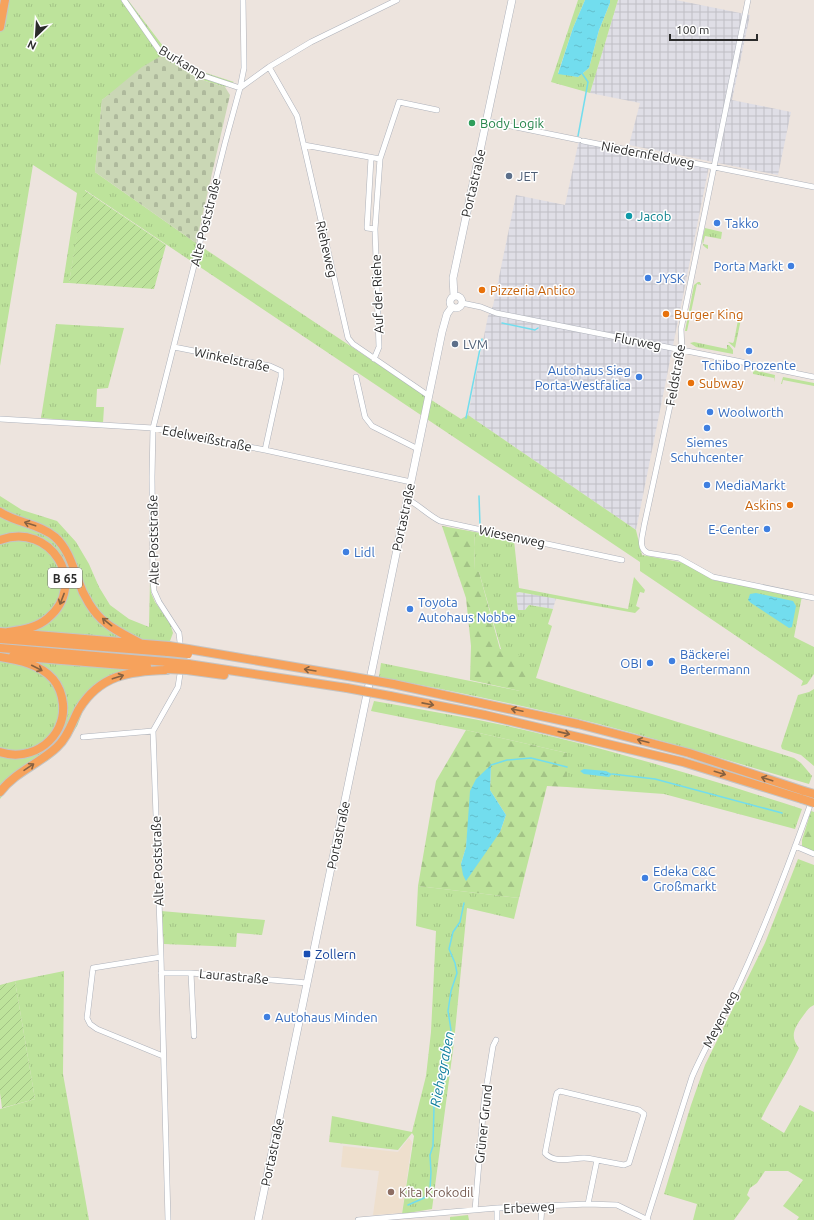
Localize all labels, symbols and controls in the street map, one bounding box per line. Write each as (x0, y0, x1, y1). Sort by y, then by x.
north arrow (16, 16, 56, 56)
scale bar (670, 16, 757, 42)
text: 100 m (676, 23, 709, 36)
text: N (26, 38, 38, 52)
street label: Burkamp (157, 42, 209, 82)
place label: Body Logik (480, 116, 545, 130)
marker: Body Logik (467, 118, 477, 128)
street label: Niedernfeldweg (600, 138, 696, 170)
street label: Portastraße (458, 148, 488, 218)
place label: JET (517, 169, 538, 183)
marker: JET (504, 171, 514, 181)
street label: Alte Poststraße (187, 176, 223, 268)
place label: Jacob (637, 209, 671, 223)
marker: Jacob (624, 211, 634, 221)
place label: Takko (725, 216, 759, 230)
marker: Takko (712, 218, 722, 228)
street label: Rieheweg (314, 219, 340, 279)
street label: Auf der Riehe (369, 254, 385, 334)
place label: Porta Markt (714, 259, 783, 273)
marker: Porta Markt (786, 261, 796, 271)
place label: JYSK (656, 271, 685, 285)
marker: JYSK (643, 273, 653, 283)
place label: Pizzeria Antico (490, 283, 575, 297)
marker: Pizzeria Antico (477, 285, 487, 295)
place label: Burger King (674, 307, 743, 321)
marker: Burger King (661, 309, 671, 319)
street label: Flurweg (613, 330, 663, 352)
place label: LVM (463, 337, 488, 351)
marker: LVM (450, 339, 460, 349)
street label: Feldstraße (663, 343, 687, 407)
street label: Winkelstraße (193, 344, 271, 374)
marker: Tchibo Prozente (744, 346, 754, 356)
place label: Tchibo Prozente (702, 358, 796, 372)
place label: Autohaus Sieg Porta-Westfalica (535, 363, 631, 392)
marker: Autohaus Sieg Porta-Westfalica (634, 372, 644, 382)
place label: Subway (699, 376, 744, 390)
marker: Subway (686, 378, 696, 388)
place label: Woolworth (718, 405, 784, 419)
marker: Woolworth (705, 407, 715, 417)
street label: Edelweißstraße (161, 422, 253, 454)
marker: Siemes Schuhcenter (702, 423, 712, 433)
place label: Siemes Schuhcenter (671, 435, 744, 464)
place label: MediaMarkt (715, 478, 786, 492)
marker: MediaMarkt (702, 480, 712, 490)
street label: Portastraße (389, 482, 417, 552)
street label: Alte Poststraße (145, 495, 161, 585)
place label: Askins (745, 498, 782, 512)
marker: Askins (785, 500, 795, 510)
one-way arrow (24, 520, 36, 528)
street label: Wiesenweg (477, 522, 547, 550)
place label: E-Center (708, 522, 759, 536)
marker: E-Center (762, 524, 772, 534)
place label: Lidl (354, 545, 375, 559)
marker: Lidl (341, 547, 351, 557)
road number: B 65 (48, 568, 82, 588)
one-way arrow (57, 592, 65, 604)
place label: Toyota Autohaus Nobbe (418, 595, 516, 624)
marker: Toyota Autohaus Nobbe (405, 604, 415, 614)
one-way arrow (101, 618, 112, 627)
place label: Bäckerei Bertermann (680, 647, 750, 676)
place label: OBI (620, 656, 642, 670)
marker: Bäckerei Bertermann (667, 656, 677, 666)
marker: OBI (645, 658, 655, 668)
one-way arrow (31, 665, 43, 672)
one-way arrow (304, 666, 317, 674)
one-way arrow (111, 673, 124, 680)
one-way arrow (421, 700, 434, 708)
one-way arrow (511, 706, 524, 714)
one-way arrow (557, 730, 570, 738)
one-way arrow (637, 736, 650, 744)
one-way arrow (23, 763, 34, 771)
one-way arrow (713, 770, 726, 777)
one-way arrow (761, 775, 774, 782)
street label: Portastraße (324, 800, 352, 870)
street label: Alte Poststraße (148, 816, 166, 906)
place label: Edeka C&C Großmarkt (653, 864, 716, 893)
marker: Edeka C&C Großmarkt (640, 873, 650, 883)
place label: Zollern (315, 947, 356, 961)
marker: Zollern (302, 949, 312, 959)
street label: Laurastraße (199, 966, 269, 986)
street label: Meyerweg (700, 988, 740, 1050)
place label: Autohaus Minden (275, 1010, 378, 1024)
marker: Autohaus Minden (262, 1012, 272, 1022)
water label: Riehegraben (427, 1030, 457, 1108)
street label: Grüner Grund (472, 1084, 494, 1164)
street label: Portastraße (258, 1117, 286, 1187)
place label: Kita Krokodil (399, 1185, 474, 1199)
marker: Kita Krokodil (386, 1187, 396, 1197)
street label: Erbeweg (503, 1199, 555, 1215)

